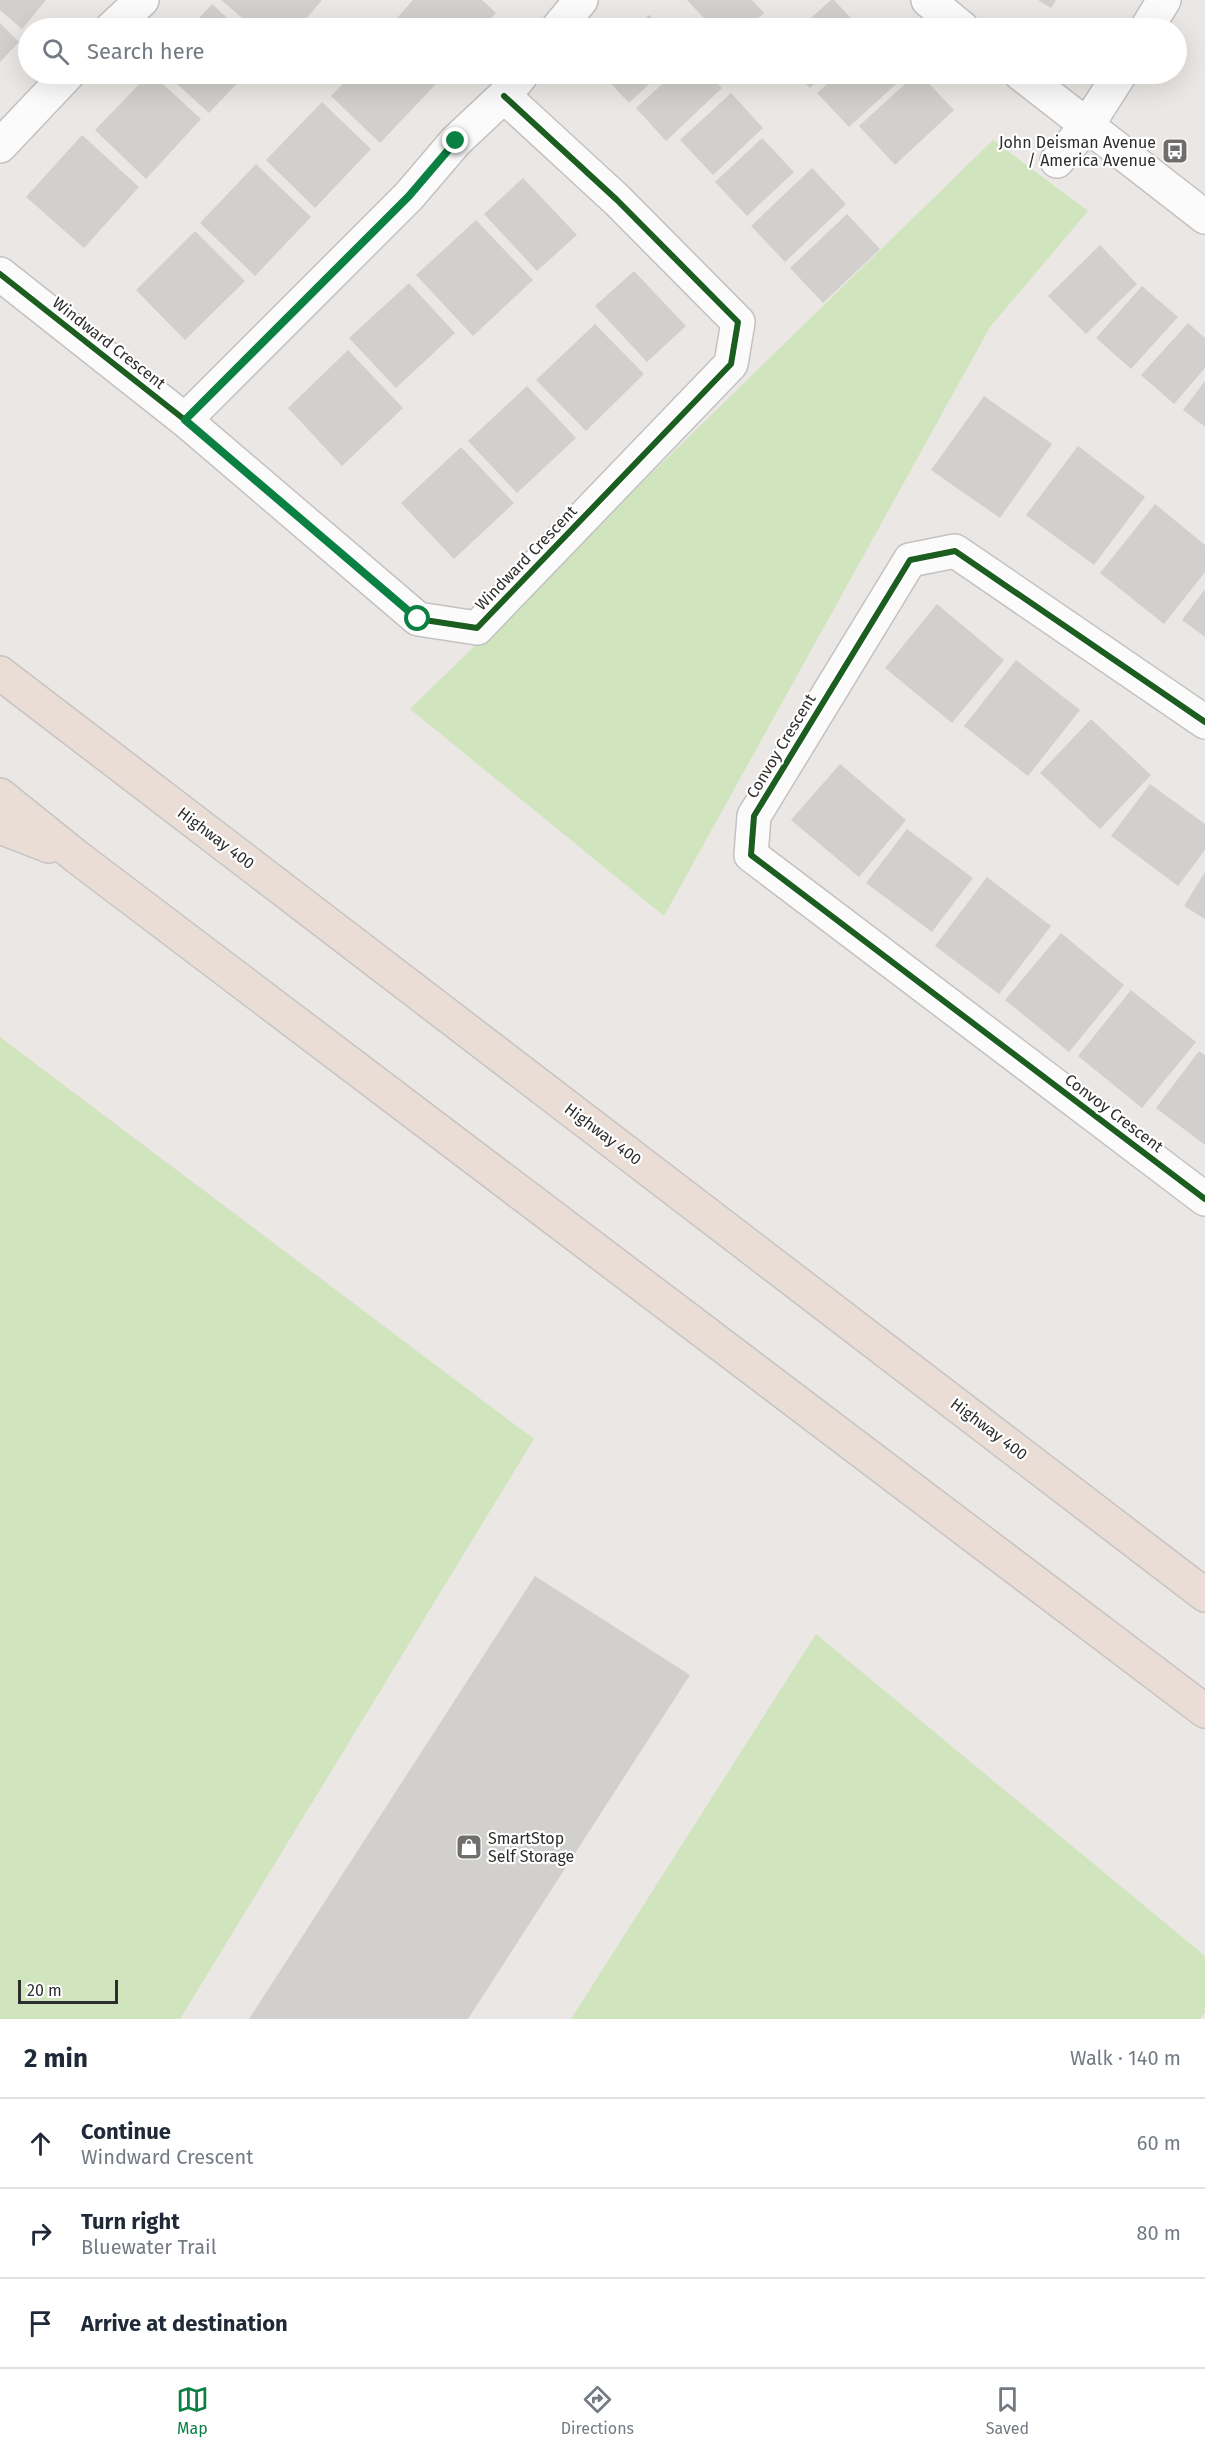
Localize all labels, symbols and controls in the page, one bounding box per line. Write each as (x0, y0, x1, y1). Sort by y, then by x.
search box (18, 18, 1187, 84)
icon: search (39, 35, 72, 68)
text: Search here (87, 38, 205, 65)
route end (442, 127, 468, 153)
place label: John Deisman Avenue / America Avenue (999, 133, 1156, 170)
bus stop icon: John Deisman Avenue / America Avenue (1160, 136, 1190, 166)
street label: Windward Crescent (49, 293, 169, 393)
street label: Windward Crescent (471, 502, 581, 614)
route start (404, 605, 430, 631)
street label: Convoy Crescent (742, 690, 820, 802)
street label: Highway 400 (174, 803, 258, 873)
street label: Convoy Crescent (1061, 1070, 1167, 1156)
street label: Highway 400 (561, 1099, 645, 1169)
street label: Highway 400 (947, 1394, 1031, 1464)
place label: SmartStop Self Storage (488, 1829, 574, 1866)
shop icon: SmartStop Self Storage (454, 1832, 484, 1862)
scale bar (18, 1977, 118, 2004)
text: 20 m (27, 1981, 62, 2000)
text: 2 min (24, 2043, 88, 2074)
text: Walk · 140 m (1070, 2046, 1181, 2070)
text: Continue (81, 2118, 171, 2145)
icon: ahead (24, 2127, 57, 2160)
text: 60 m (1137, 2131, 1181, 2155)
text: Windward Crescent (81, 2145, 253, 2169)
text: Turn right (81, 2208, 180, 2235)
icon: right (24, 2217, 57, 2250)
text: 80 m (1136, 2221, 1181, 2245)
text: Bluewater Trail (81, 2235, 217, 2259)
icon: arrive (24, 2307, 57, 2340)
text: Arrive at destination (81, 2310, 288, 2337)
tab: Map (176, 2383, 209, 2438)
tab: Directions (561, 2383, 634, 2438)
tab: Saved (986, 2383, 1029, 2438)

